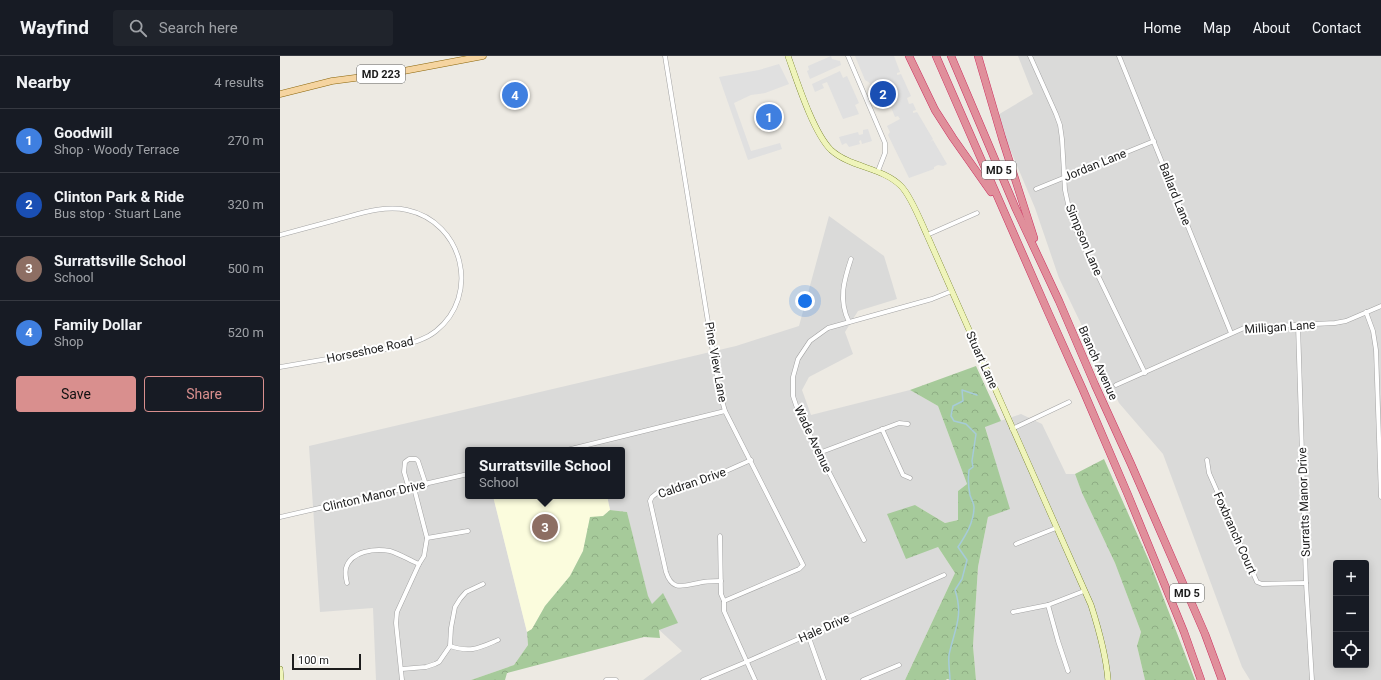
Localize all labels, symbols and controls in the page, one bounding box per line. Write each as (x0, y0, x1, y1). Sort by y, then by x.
search box (113, 10, 393, 46)
text: Wayfind (20, 16, 89, 39)
icon: search (127, 17, 149, 39)
text: Search here (159, 19, 238, 37)
text: Home (1143, 20, 1181, 36)
text: Map (1203, 20, 1231, 36)
text: About (1253, 20, 1290, 36)
text: Contact (1312, 20, 1361, 36)
road number: MD 223 (357, 65, 405, 83)
text: Nearby (16, 72, 71, 92)
text: 4 results (214, 75, 264, 90)
pin: 2 (870, 79, 896, 109)
pin: 4 (502, 80, 528, 110)
pin: 1 (756, 102, 782, 132)
text: Goodwill (54, 124, 113, 142)
text: 1 (25, 133, 33, 148)
text: 270 m (227, 133, 264, 148)
text: Shop · Woody Terrace (54, 142, 179, 157)
street label: Jordan Lane (1062, 146, 1128, 184)
road number: MD 5 (982, 161, 1016, 179)
street label: Ballard Lane (1156, 161, 1194, 227)
text: Clinton Park & Ride (54, 188, 184, 206)
text: 2 (25, 197, 33, 212)
text: 320 m (227, 197, 264, 212)
street label: Simpson Lane (1063, 202, 1105, 278)
text: Bus stop · Stuart Lane (54, 206, 181, 221)
text: Surrattsville School (54, 252, 186, 270)
text: 3 (25, 261, 33, 276)
text: 500 m (227, 261, 264, 276)
text: School (54, 270, 94, 285)
your location (795, 291, 815, 311)
text: Family Dollar (54, 316, 142, 334)
street label: Milligan Lane (1244, 318, 1316, 336)
street label: Pine View Lane (702, 321, 730, 403)
street label: Branch Avenue (1075, 324, 1121, 402)
text: 4 (25, 325, 33, 340)
text: 520 m (227, 325, 264, 340)
street label: Stuart Lane (963, 329, 1001, 391)
text: Shop (54, 334, 84, 349)
street label: Horseshoe Road (325, 334, 415, 366)
button: Save (16, 376, 136, 412)
button: Share (144, 376, 264, 412)
street label: Wade Avenue (791, 403, 835, 475)
popup (465, 447, 625, 499)
street label: Surratts Manor Drive (1295, 447, 1313, 557)
text: Surrattsville School (479, 457, 611, 475)
street label: Caldran Drive (656, 465, 728, 501)
text: School (479, 475, 519, 490)
street label: Clinton Manor Drive (321, 477, 427, 515)
street label: Foxbranch Court (1211, 490, 1259, 576)
pin: 3 (532, 512, 558, 542)
map controls (1333, 560, 1369, 668)
button: + (1333, 560, 1369, 596)
road number: MD 5 (1170, 584, 1204, 602)
button: − (1333, 596, 1369, 632)
street label: Hale Drive (796, 611, 852, 645)
button: locate (1333, 632, 1369, 668)
scale bar (292, 652, 361, 671)
text: 100 m (298, 654, 329, 667)

